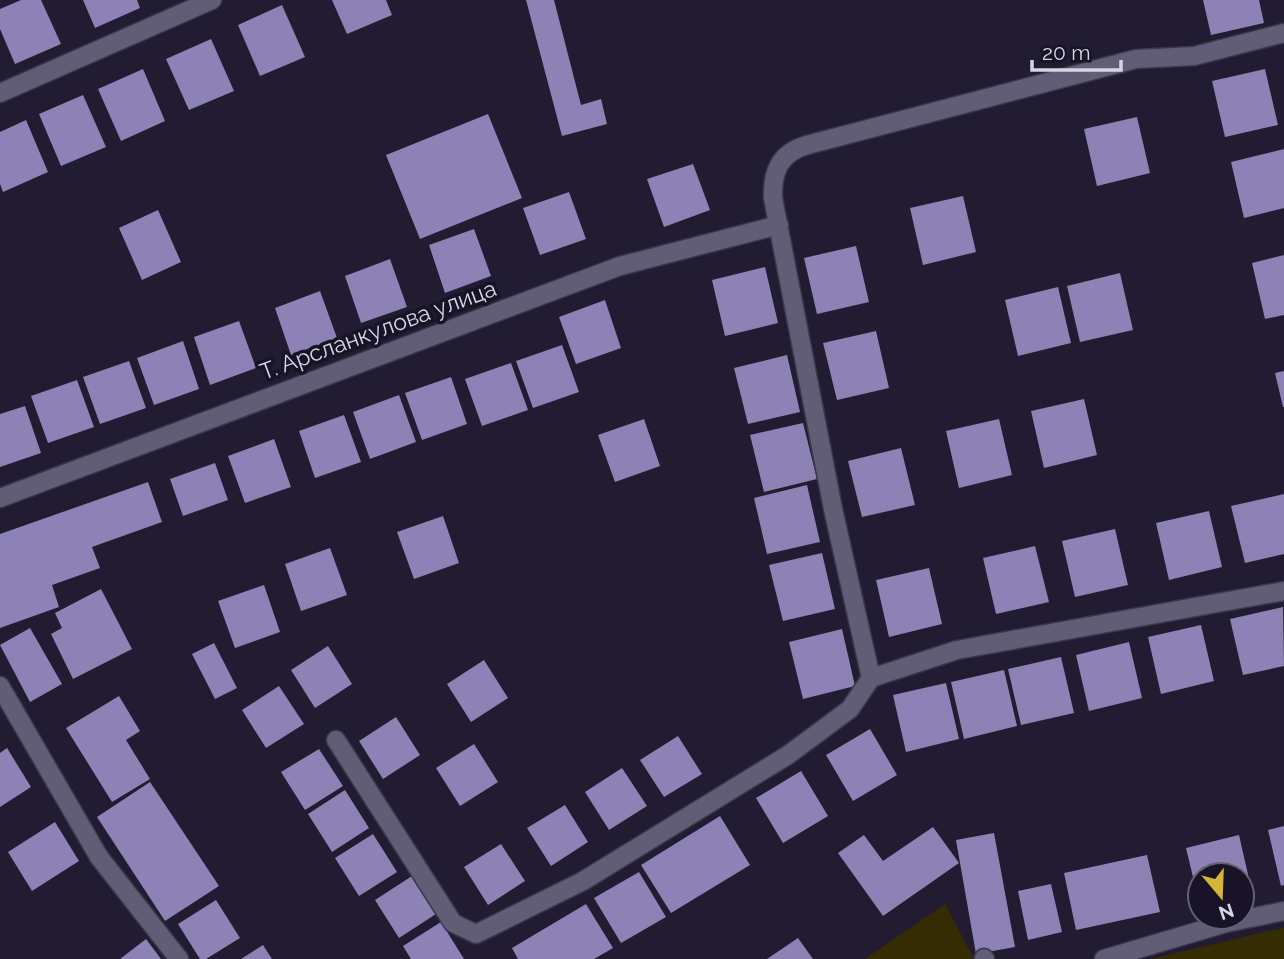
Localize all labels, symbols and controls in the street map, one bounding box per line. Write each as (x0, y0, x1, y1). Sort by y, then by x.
scale bar (1032, 28, 1121, 72)
text: 20 m (1042, 40, 1090, 65)
street label: Т. Арсланкулова улица (256, 274, 500, 385)
north arrow (1186, 861, 1256, 931)
text: N (1216, 899, 1237, 925)

